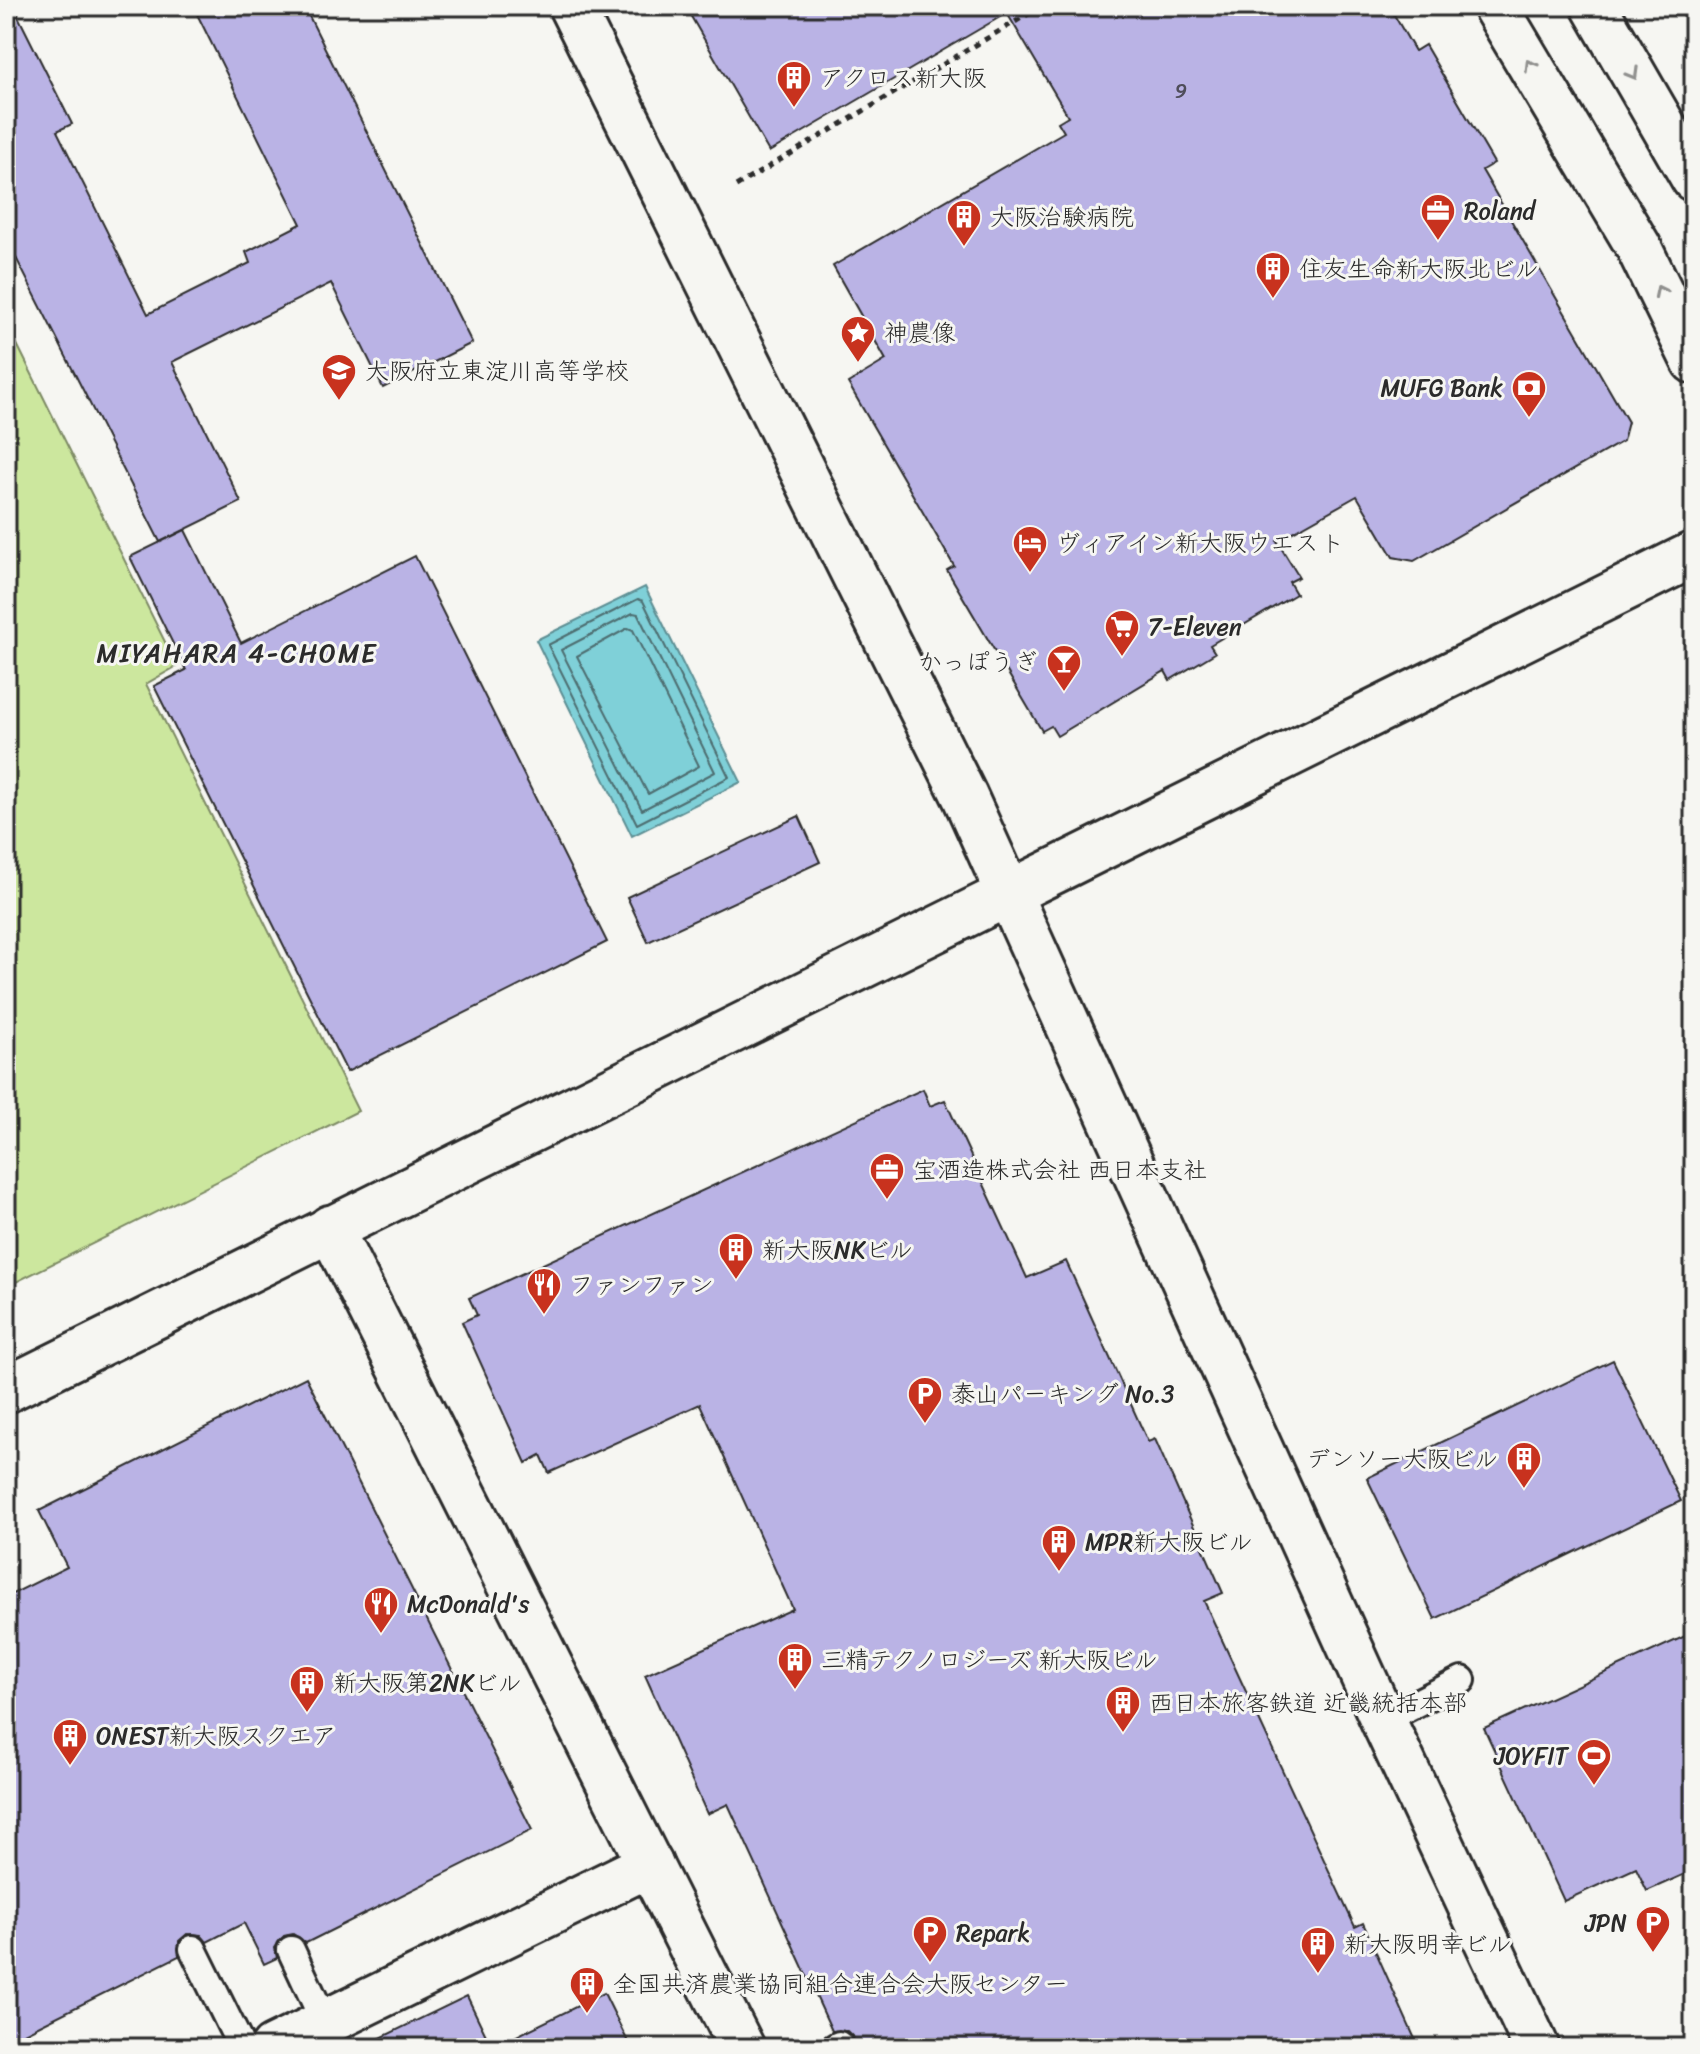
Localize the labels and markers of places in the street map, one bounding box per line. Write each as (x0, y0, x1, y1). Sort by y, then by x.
place label: アクロス新大阪 (820, 57, 987, 99)
building icon: アクロス新大阪 (775, 59, 813, 109)
place label: Roland (1464, 190, 1537, 232)
office icon: Roland (1419, 192, 1457, 242)
place label: 大阪治験病院 (990, 196, 1134, 238)
building icon: 大阪治験病院 (945, 198, 983, 248)
place label: 住友生命新大阪北ビル (1299, 248, 1539, 290)
building icon: 住友生命新大阪北ビル (1254, 250, 1292, 300)
place label: 神農像 (884, 312, 956, 354)
place icon: 神農像 (839, 314, 877, 364)
place label: 大阪府立東淀川高等学校 (365, 350, 629, 392)
school or university icon: 大阪府立東淀川高等学校 (320, 352, 358, 402)
place label: MUFG Bank (1380, 367, 1503, 409)
bank icon: MUFG Bank (1510, 369, 1548, 419)
place label: ヴィアイン新大阪ウエスト (1056, 522, 1344, 564)
hotel icon: ヴィアイン新大阪ウエスト (1011, 524, 1049, 574)
place label: 7-Eleven (1148, 606, 1242, 648)
supermarket icon: 7-Eleven (1103, 608, 1141, 658)
place label: かっぽうぎ (918, 641, 1038, 683)
bar icon: かっぽうぎ (1045, 643, 1083, 693)
place label: 宝酒造株式会社 西日本支社 (913, 1149, 1207, 1191)
office icon: 宝酒造株式会社 西日本支社 (868, 1151, 906, 1201)
place label: 新大阪NKビル (762, 1229, 913, 1271)
building icon: 新大阪NKビル (717, 1231, 755, 1281)
place label: ファンファン (570, 1264, 714, 1306)
restaurant icon: ファンファン (525, 1266, 563, 1316)
place label: 泰山パ－キング No.3 (951, 1373, 1175, 1415)
parking icon: 泰山パ－キング No.3 (906, 1375, 944, 1425)
place label: デンソー大阪ビル (1306, 1438, 1498, 1480)
building icon: デンソー大阪ビル (1505, 1440, 1543, 1490)
place label: MPR新大阪ビル (1085, 1521, 1253, 1563)
building icon: MPR新大阪ビル (1040, 1523, 1078, 1573)
place label: McDonald's (407, 1583, 530, 1625)
restaurant icon: McDonald's (362, 1585, 400, 1635)
place label: 三精テクノロジーズ 新大阪ビル (821, 1639, 1157, 1681)
building icon: 三精テクノロジーズ 新大阪ビル (776, 1641, 814, 1691)
place label: 新大阪第2NKビル (333, 1662, 522, 1704)
building icon: 新大阪第2NKビル (288, 1664, 326, 1714)
place label: 西日本旅客鉄道 近畿統括本部 (1149, 1682, 1467, 1724)
building icon: 西日本旅客鉄道 近畿統括本部 (1104, 1684, 1142, 1734)
place label: ONEST新大阪スクエア (96, 1715, 336, 1757)
building icon: ONEST新大阪スクエア (51, 1717, 89, 1767)
place label: JOYFIT (1493, 1735, 1570, 1777)
sports icon: JOYFIT (1575, 1737, 1613, 1787)
place label: JPN (1584, 1902, 1627, 1944)
parking icon: JPN (1634, 1904, 1672, 1954)
place label: Repark (956, 1912, 1030, 1954)
parking icon: Repark (911, 1914, 949, 1964)
place label: 新大阪明幸ビル (1344, 1923, 1512, 1965)
building icon: 新大阪明幸ビル (1299, 1925, 1337, 1975)
place label: 全国共済農業協同組合連合会大阪センター (613, 1963, 1068, 2005)
building icon: 全国共済農業協同組合連合会大阪センター (568, 1965, 606, 2015)

